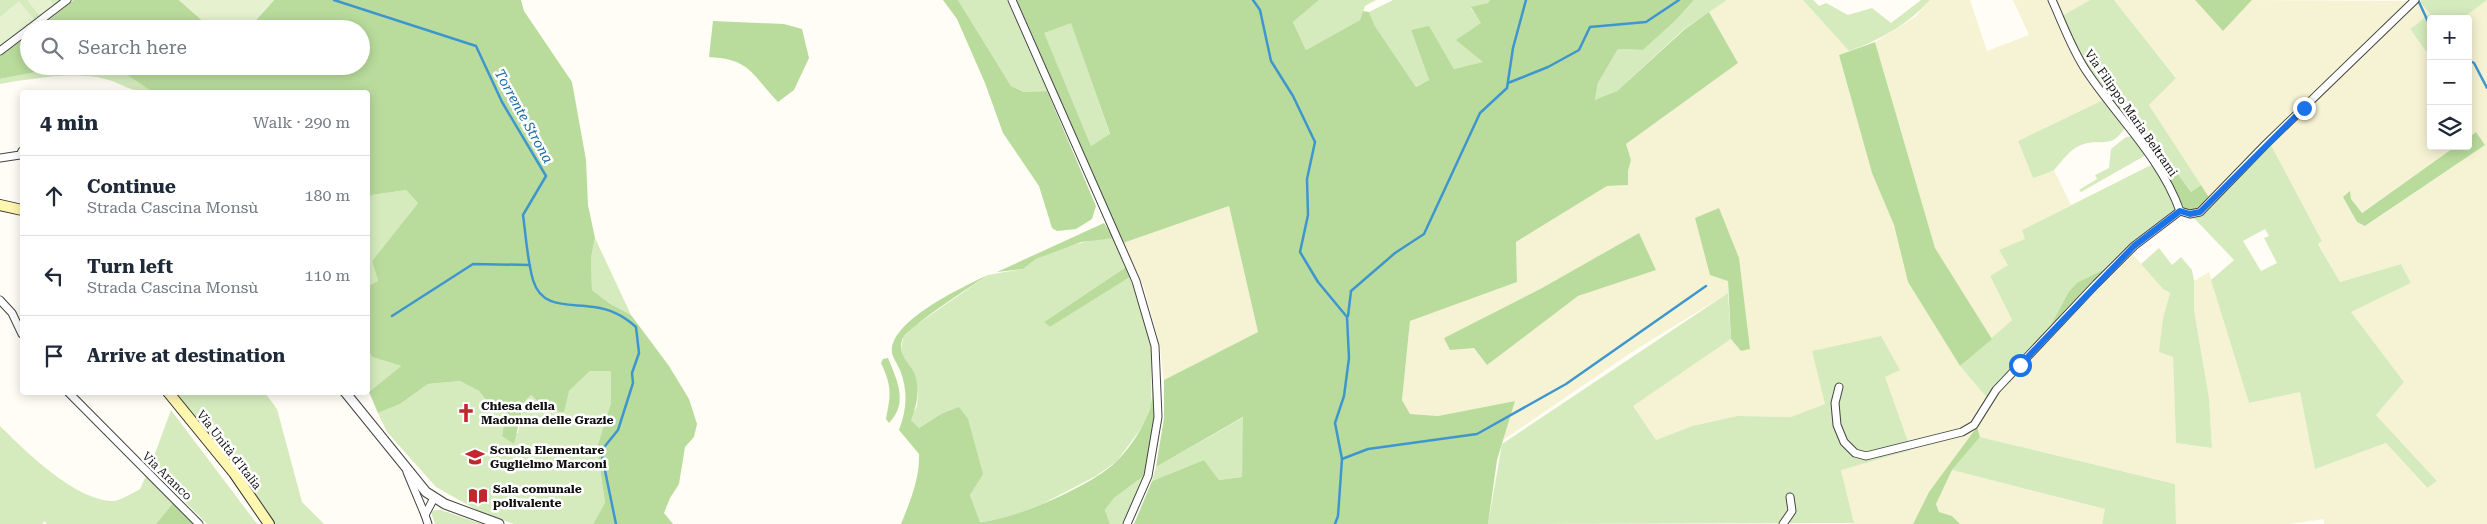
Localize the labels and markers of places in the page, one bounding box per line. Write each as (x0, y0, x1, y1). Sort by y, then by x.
place label: Chiesa della Madonna delle Grazie (481, 399, 614, 427)
church icon: Chiesa della Madonna delle Grazie (455, 402, 477, 424)
place label: Scuola Elementare Guglielmo Marconi (490, 443, 607, 471)
school or university icon: Scuola Elementare Guglielmo Marconi (464, 446, 486, 468)
place label: Sala comunale polivalente (493, 482, 582, 510)
library icon: Sala comunale polivalente (467, 485, 489, 507)

